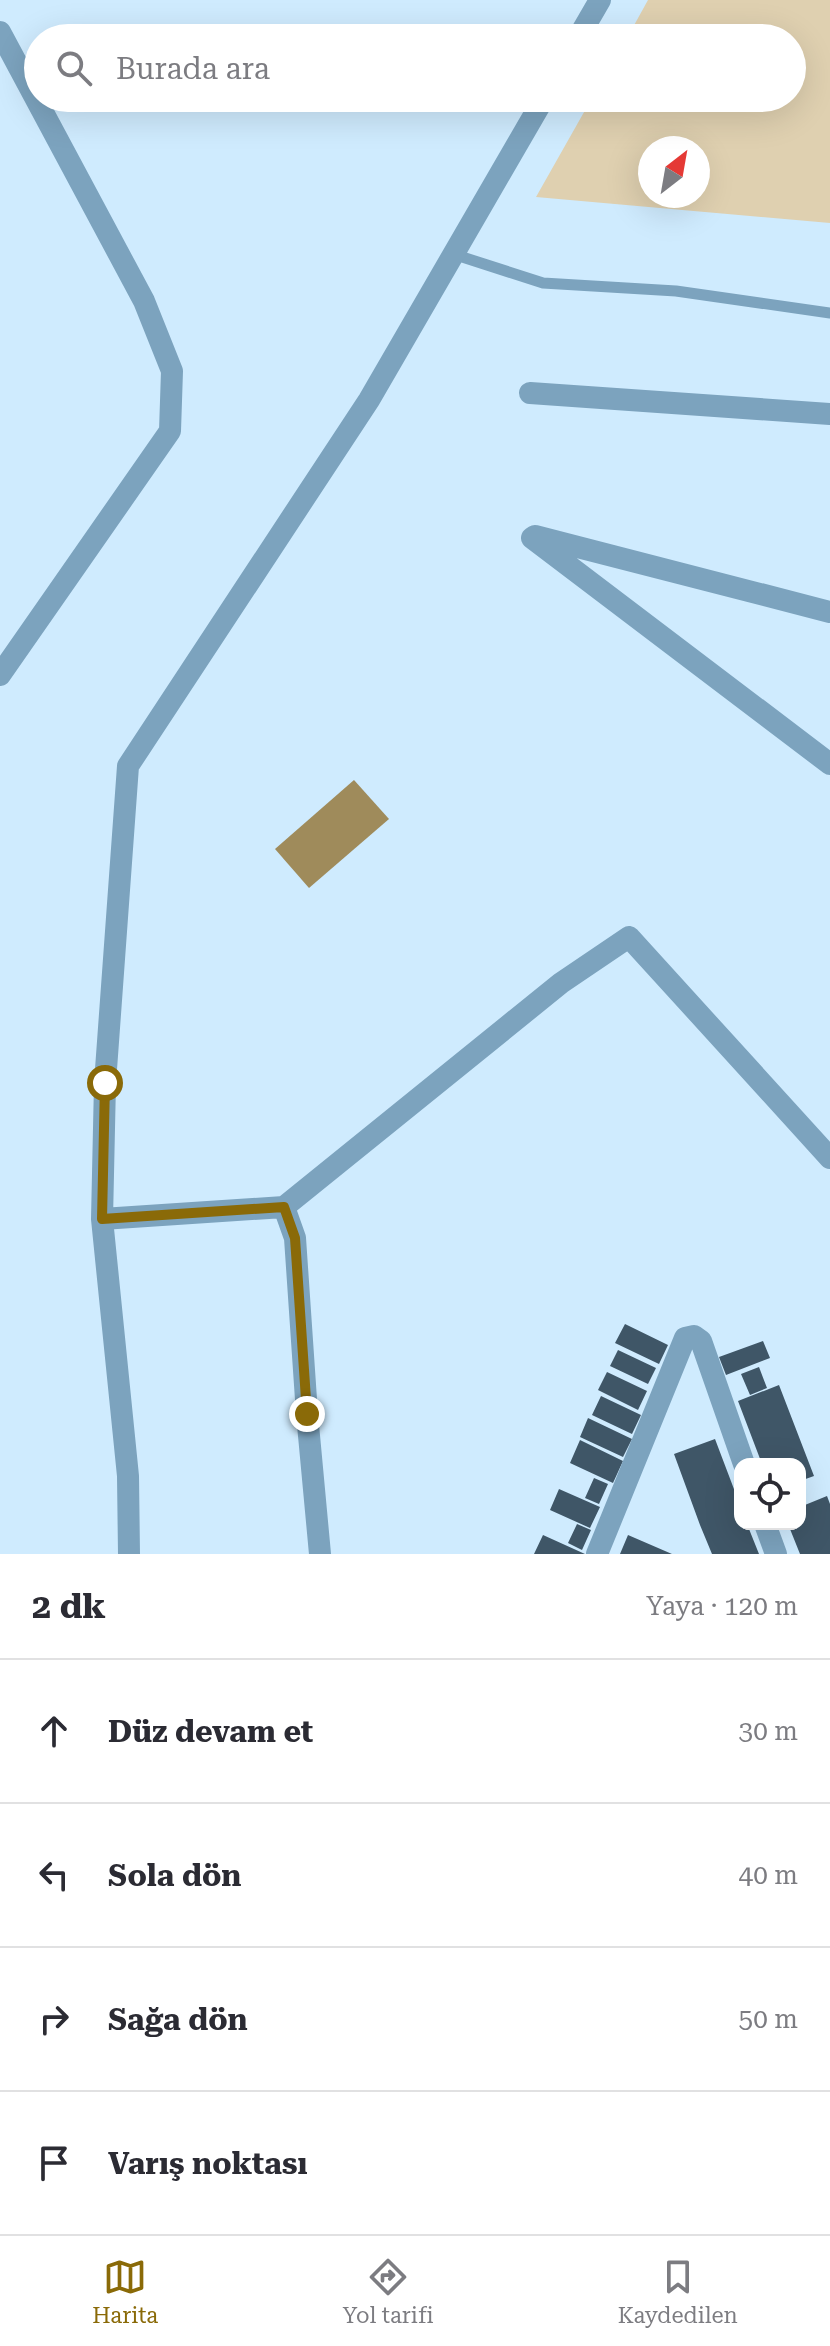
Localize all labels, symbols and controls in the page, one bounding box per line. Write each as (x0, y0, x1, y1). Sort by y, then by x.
search box (24, 24, 806, 112)
icon: search (52, 46, 96, 90)
text: Burada ara (116, 51, 270, 86)
north arrow (638, 136, 710, 208)
route start (87, 1065, 123, 1101)
route end (289, 1396, 325, 1432)
map controls (734, 1458, 806, 1530)
button: locate (734, 1458, 806, 1530)
text: 2 dk (32, 1586, 106, 1626)
text: Yaya · 120 m (646, 1591, 798, 1621)
icon: ahead (32, 1709, 76, 1753)
text: Düz devam et (108, 1714, 313, 1749)
text: 30 m (739, 1716, 798, 1746)
icon: left (32, 1853, 76, 1897)
text: Sola dön (108, 1858, 241, 1893)
text: 40 m (739, 1860, 798, 1890)
icon: right (32, 1997, 76, 2041)
text: Sağa dön (108, 2002, 248, 2037)
text: 50 m (739, 2004, 798, 2034)
icon: arrive (32, 2141, 76, 2185)
text: Varış noktası (108, 2146, 308, 2181)
tab: Harita (92, 2255, 158, 2328)
tab: Yol tarifi (343, 2255, 433, 2328)
tab: Kaydedilen (618, 2255, 738, 2328)

